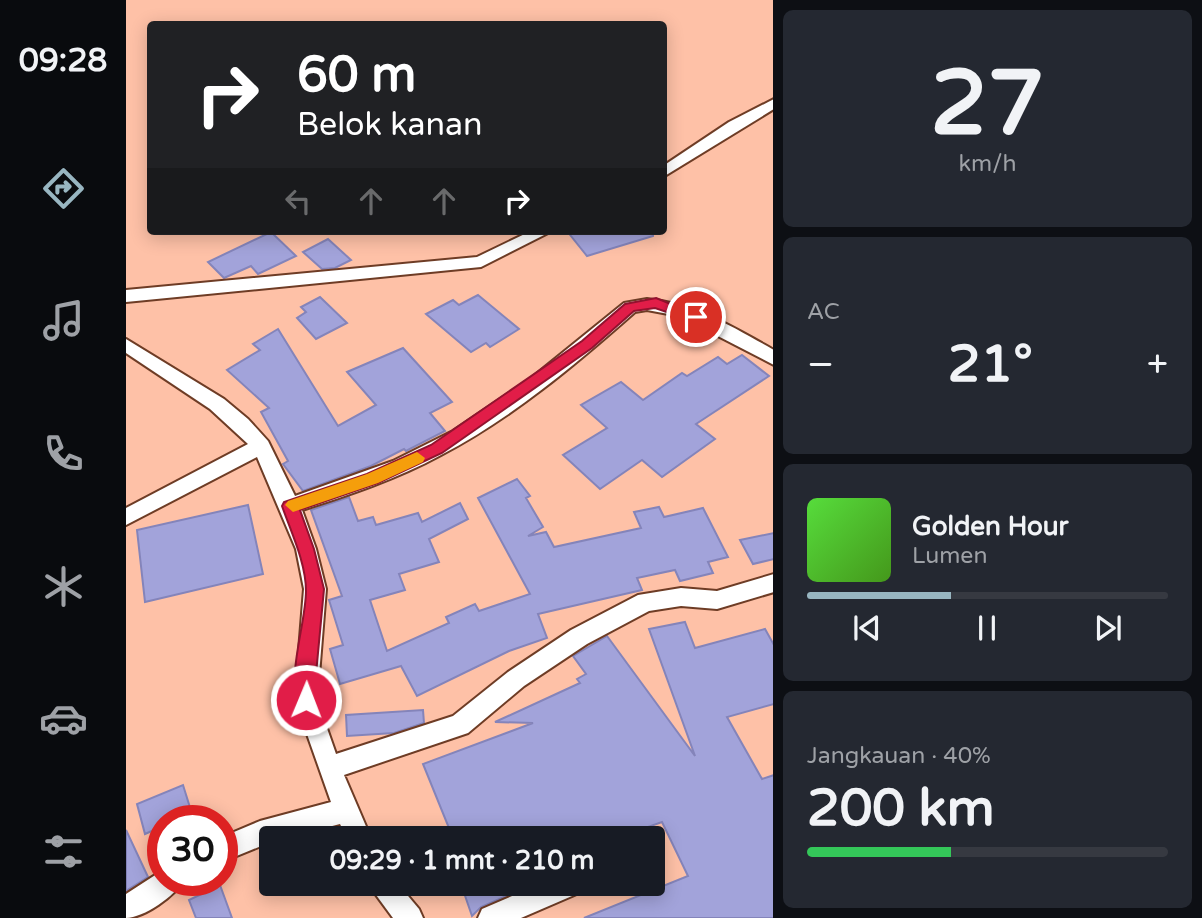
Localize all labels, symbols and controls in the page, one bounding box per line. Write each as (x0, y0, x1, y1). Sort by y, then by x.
text: 09:28 (19, 42, 107, 80)
text: 60 m (297, 46, 416, 105)
icon: right (182, 49, 273, 140)
text: 27 (930, 49, 1045, 159)
text: Belok kanan (297, 106, 482, 144)
text: km/h (959, 150, 1016, 178)
icon: directions (39, 164, 88, 213)
icon: left (279, 182, 317, 220)
icon: ahead (352, 182, 390, 220)
icon: ahead (425, 182, 463, 220)
icon: right (498, 182, 536, 220)
pin (666, 287, 726, 347)
icon: music (39, 296, 88, 345)
icon: arrive (677, 298, 715, 336)
text: AC (807, 298, 840, 326)
text: 21° (948, 333, 1033, 396)
text: − (807, 342, 834, 388)
text: + (1147, 342, 1168, 388)
icon: phone (39, 429, 88, 478)
text: Golden Hour (912, 511, 1069, 542)
text: Lumen (912, 542, 987, 570)
icon: climate (39, 562, 88, 611)
icon: previous (848, 609, 886, 647)
icon: pause (968, 609, 1006, 647)
icon: next (1089, 609, 1127, 647)
position arrow (269, 663, 343, 737)
icon: car (39, 694, 88, 743)
text: Jangkauan · 40% (807, 742, 991, 770)
text: 200 km (807, 777, 995, 840)
speed limit sign: 30 (147, 805, 238, 896)
icon: filters (39, 827, 88, 876)
text: 09:29 · 1 mnt · 210 m (330, 845, 594, 876)

